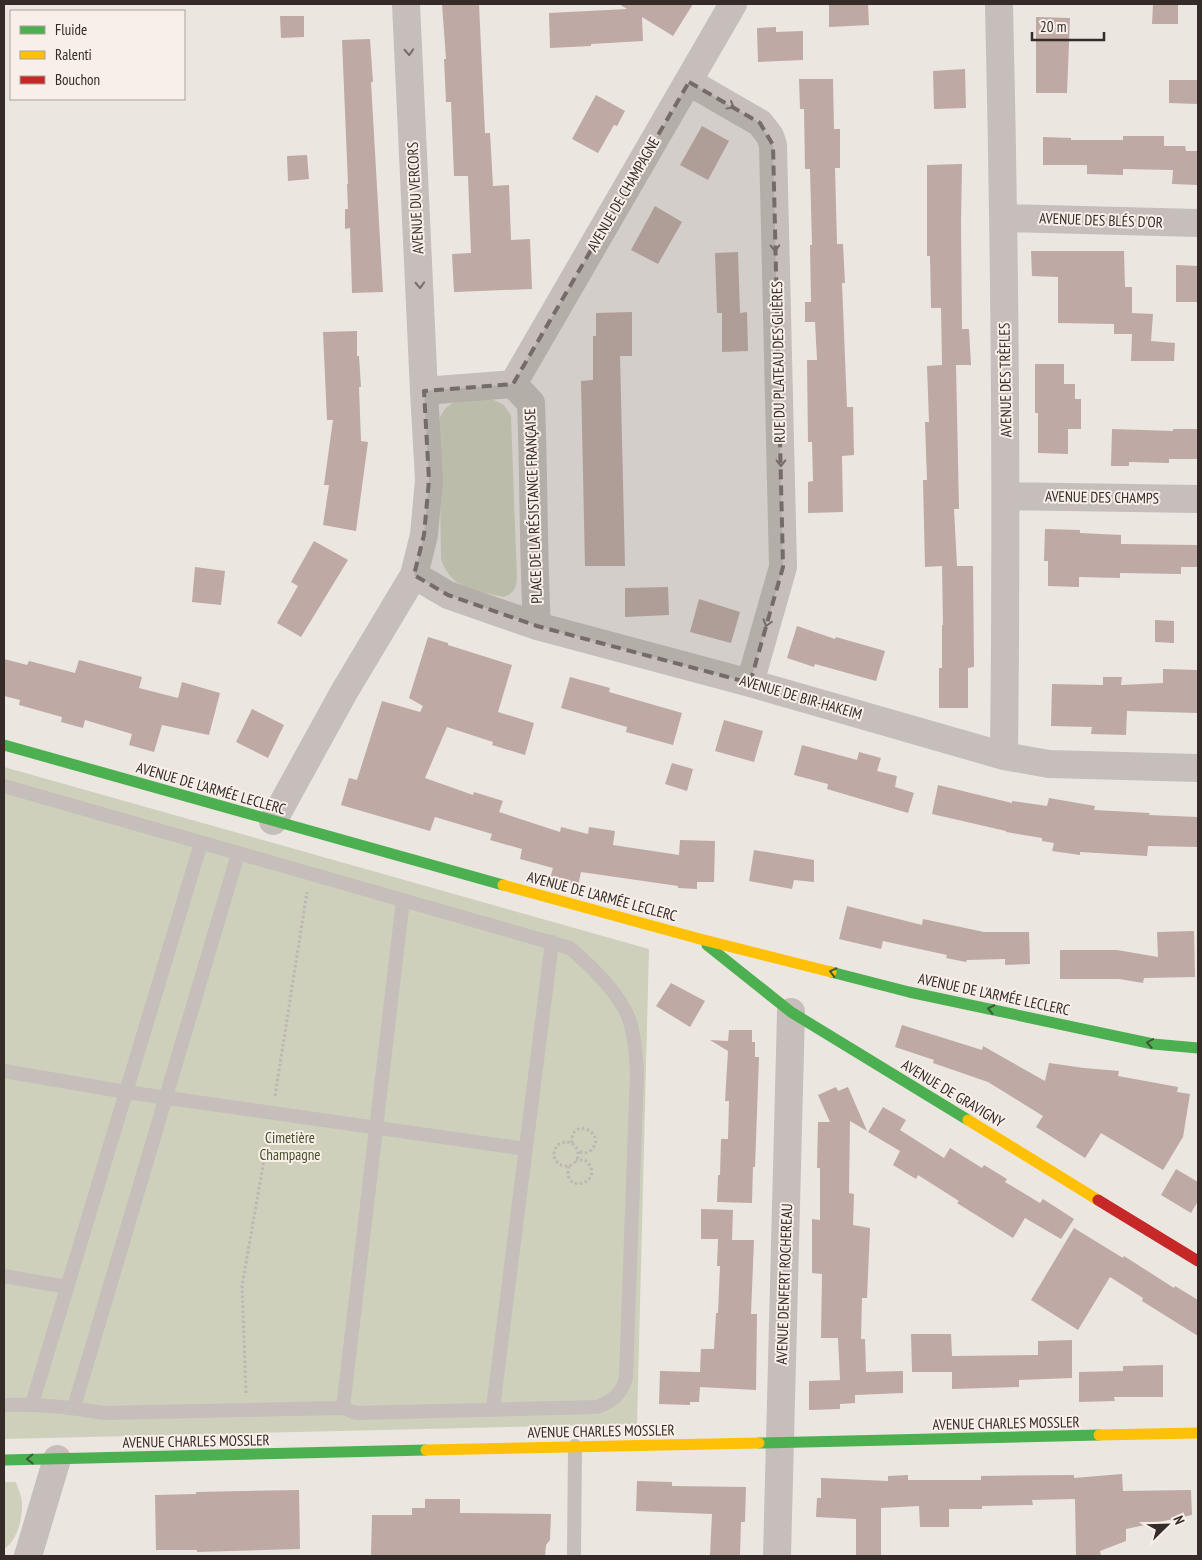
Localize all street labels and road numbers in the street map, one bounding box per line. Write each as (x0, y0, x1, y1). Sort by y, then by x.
street label: AVENUE DE CHAMPAGNE (583, 133, 663, 255)
street label: AVENUE DU VERCORS (403, 141, 427, 255)
street label: AVENUE DES BLÉS D'OR (1039, 208, 1163, 232)
street label: RUE DU PLATEAU DES GLIÈRES (767, 281, 789, 443)
street label: AVENUE DES TRÈFLES (995, 323, 1015, 437)
street label: PLACE DE LA RÉSISTANCE FRANÇAISE (520, 408, 546, 604)
street label: AVENUE DES CHAMPS (1045, 487, 1159, 507)
street label: AVENUE DE BIR-HAKEIM (738, 670, 864, 724)
street label: AVENUE DE L'ARMÉE LECLERC (134, 758, 288, 818)
street label: AVENUE DE L'ARMÉE LECLERC (525, 867, 679, 925)
street label: AVENUE DE L'ARMÉE LECLERC (916, 969, 1072, 1019)
street label: AVENUE DE GRAVIGNY (898, 1055, 1008, 1131)
street label: AVENUE DENFERT ROCHEREAU (772, 1203, 796, 1365)
street label: AVENUE CHARLES MOSSLER (932, 1412, 1080, 1434)
street label: AVENUE CHARLES MOSSLER (527, 1420, 675, 1442)
street label: AVENUE CHARLES MOSSLER (122, 1430, 270, 1452)

